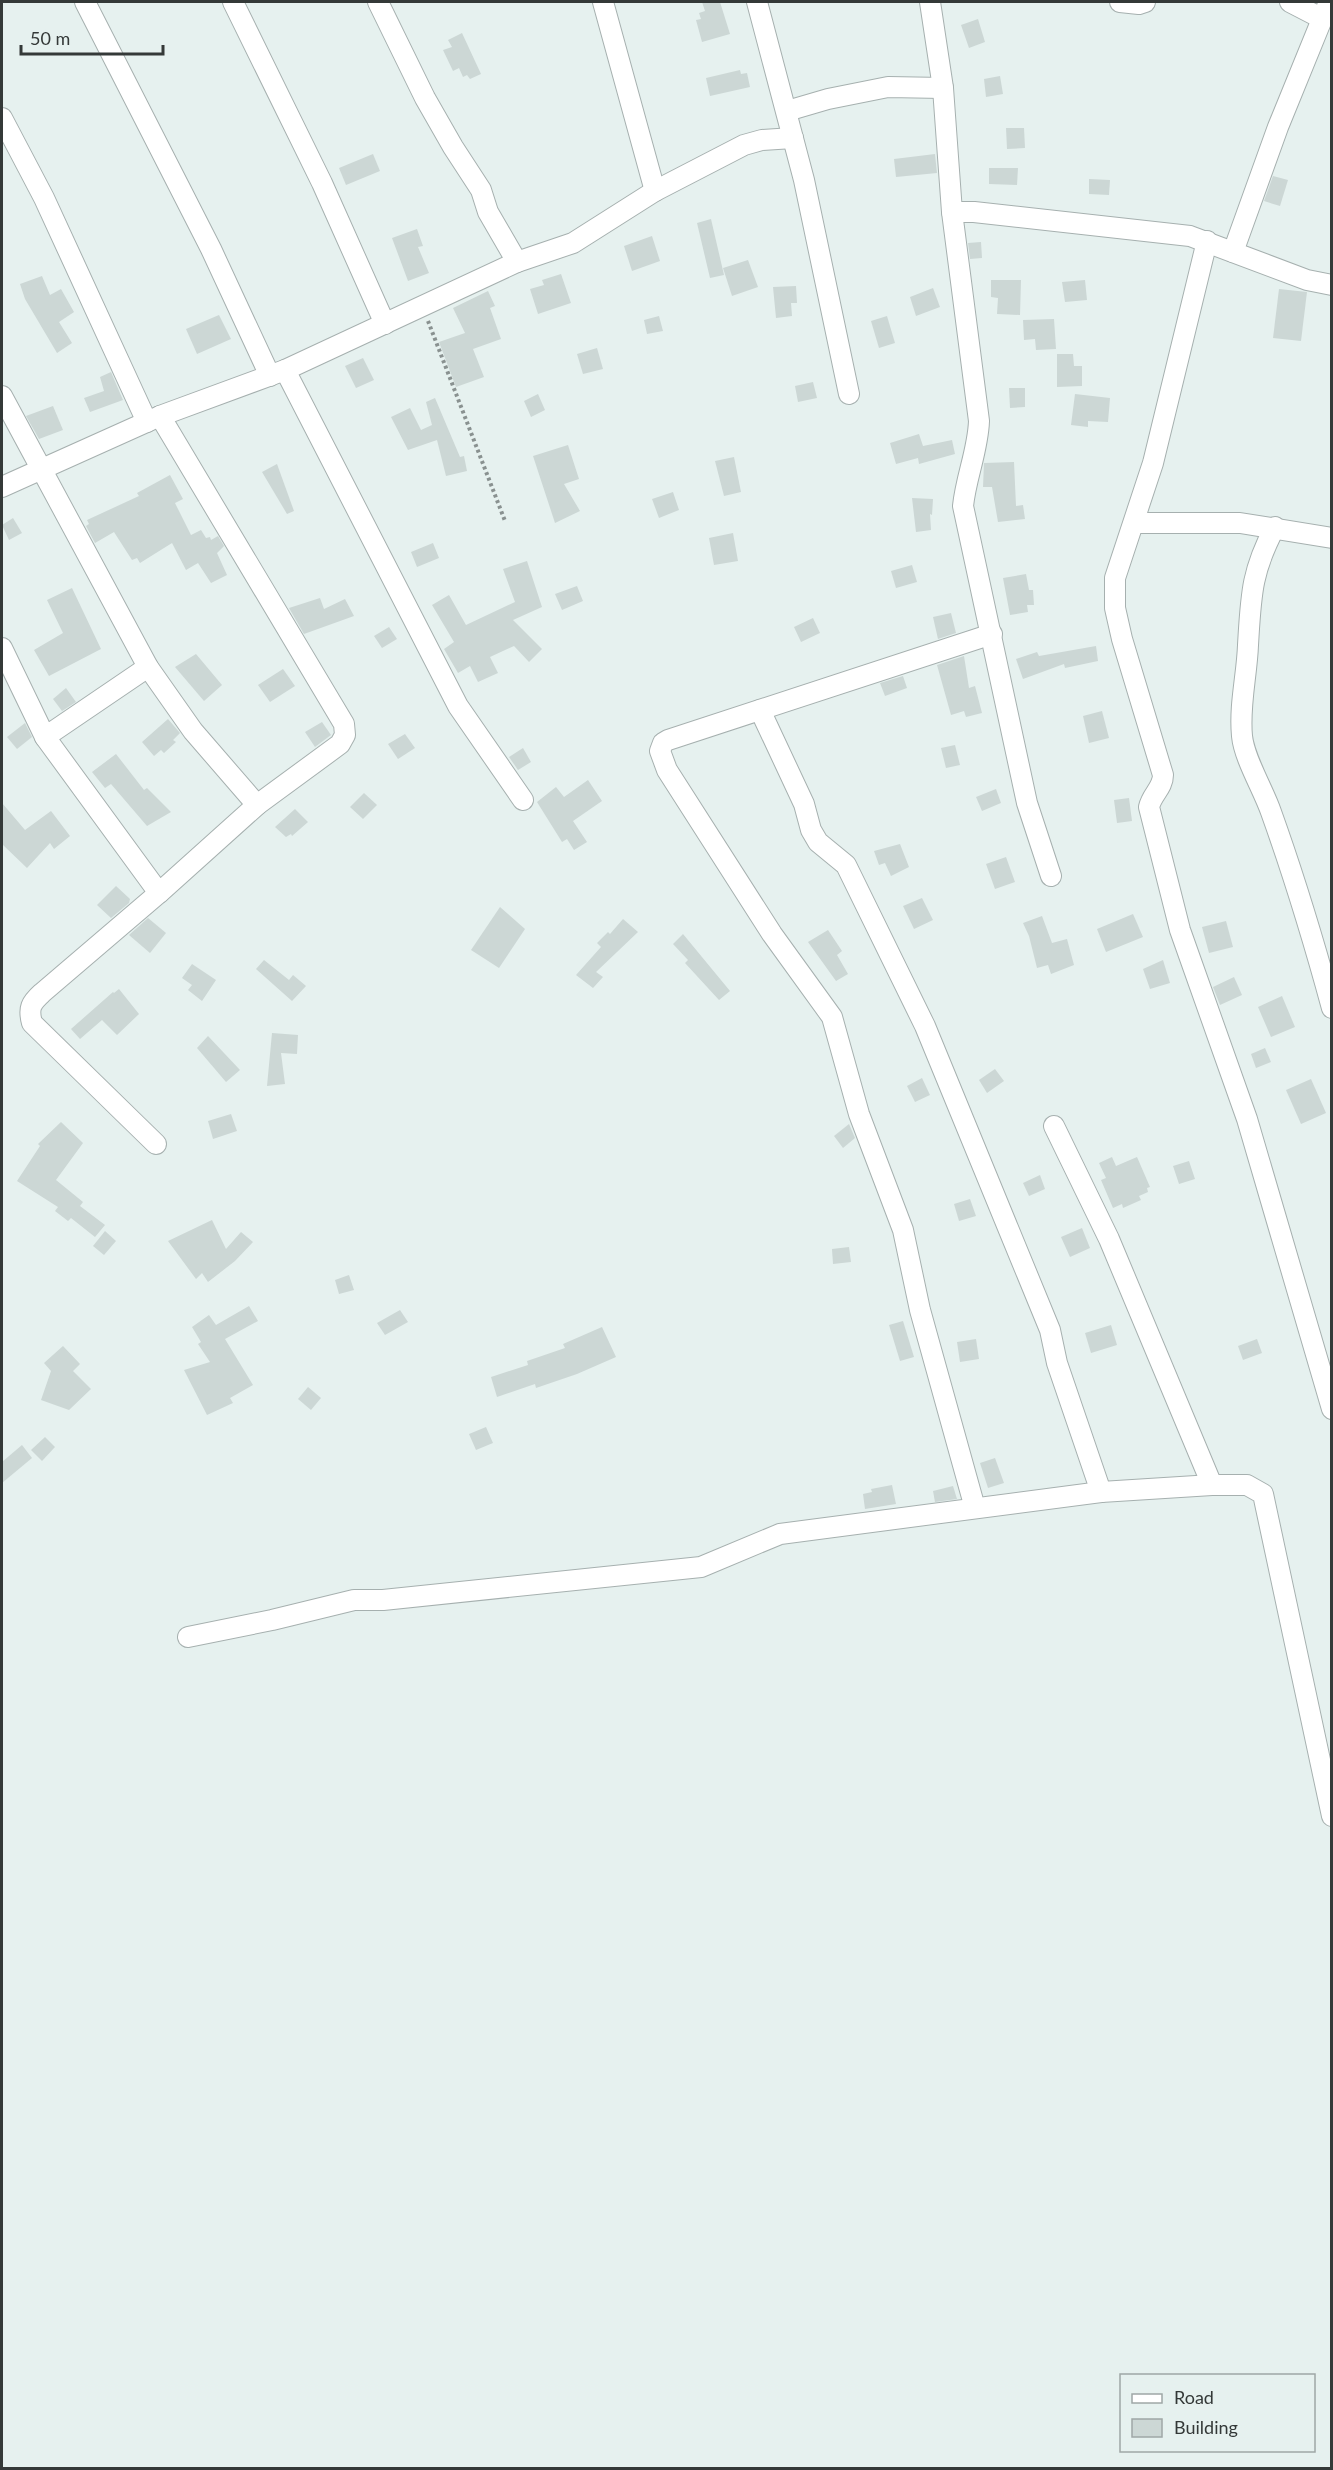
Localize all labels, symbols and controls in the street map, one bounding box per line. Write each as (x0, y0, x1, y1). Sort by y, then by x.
scale bar (21, 18, 164, 56)
text: 50 m (30, 27, 70, 49)
legend (1120, 2374, 1315, 2452)
text: Road (1174, 2386, 1214, 2408)
text: Building (1174, 2416, 1238, 2438)

